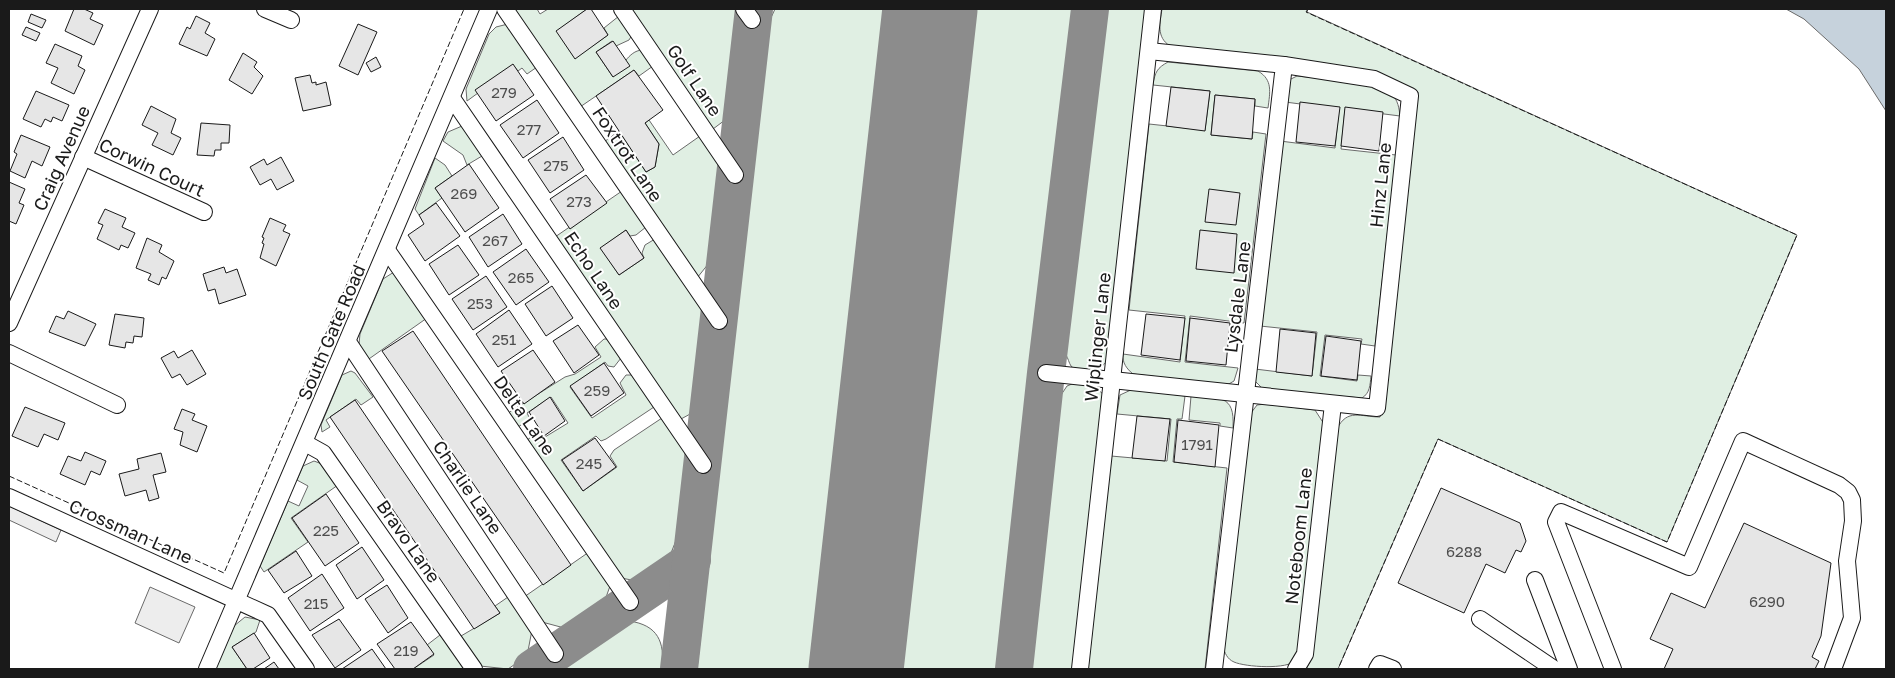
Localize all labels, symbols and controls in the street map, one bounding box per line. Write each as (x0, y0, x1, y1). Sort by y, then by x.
street label: Golf Lane (663, 40, 727, 120)
house number: 279 (491, 83, 517, 101)
street label: Craig Avenue (28, 102, 94, 214)
street label: Foxtrot Lane (588, 102, 668, 206)
house number: 277 (517, 120, 541, 138)
street label: Corwin Court (96, 133, 208, 201)
street label: Hinz Lane (1365, 141, 1395, 229)
house number: 275 (543, 156, 569, 174)
house number: 269 (451, 184, 477, 202)
house number: 273 (566, 192, 592, 210)
street label: Echo Lane (560, 227, 628, 313)
house number: 267 (482, 231, 508, 249)
street label: Lysdale Lane (1219, 240, 1255, 354)
street label: South Gate Road (293, 261, 369, 403)
house number: 265 (508, 268, 534, 286)
street label: Wiplinger Lane (1079, 271, 1115, 403)
house number: 253 (467, 294, 493, 312)
house number: 251 (492, 330, 516, 348)
street label: Delta Lane (489, 371, 561, 459)
house number: 259 (584, 381, 610, 399)
house number: 1791 (1181, 435, 1213, 453)
street label: Charlie Lane (429, 436, 507, 538)
house number: 245 (576, 454, 602, 472)
street label: Noteboom Lane (1280, 467, 1316, 605)
street label: Crossman Lane (66, 494, 196, 568)
street label: Bravo Lane (372, 495, 446, 587)
house number: 225 (313, 521, 339, 539)
house number: 6288 (1446, 542, 1482, 560)
house number: 6290 (1749, 592, 1785, 610)
house number: 215 (304, 594, 328, 612)
house number: 219 (393, 641, 419, 659)

